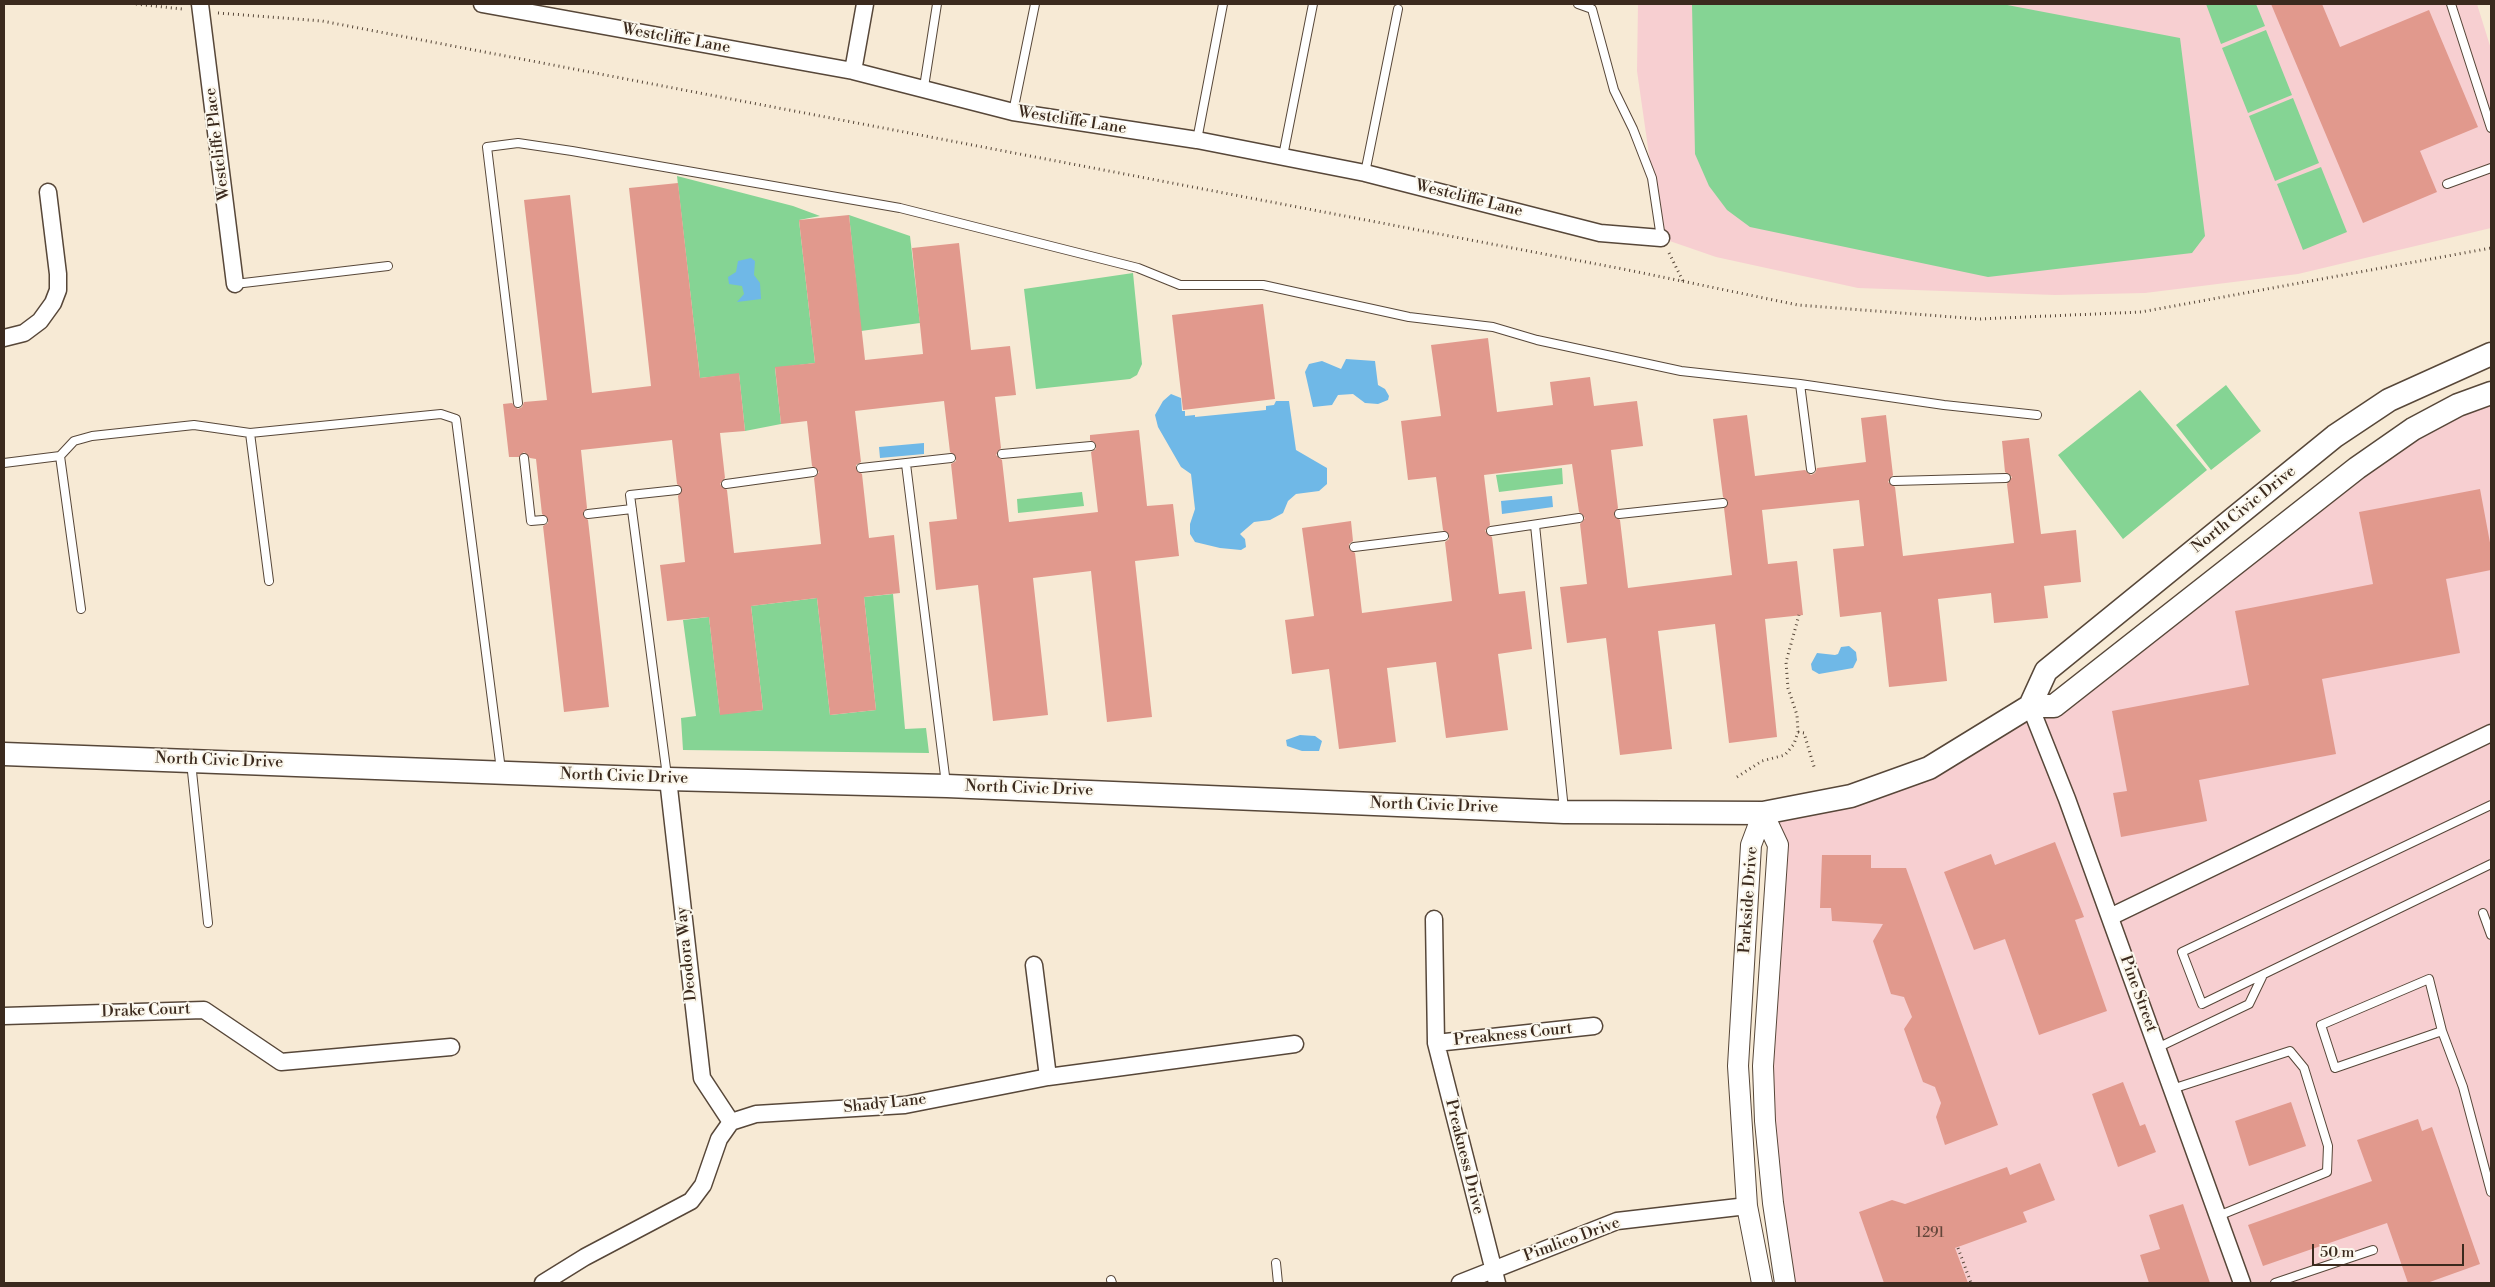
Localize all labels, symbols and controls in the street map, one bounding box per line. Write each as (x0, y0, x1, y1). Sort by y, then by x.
street label: Westcliffe Lane (620, 20, 732, 58)
street label: Westcliffe Place (202, 87, 234, 201)
street label: Westcliffe Lane (1016, 103, 1128, 139)
street label: Westcliffe Lane (1413, 176, 1525, 222)
street label: North Civic Drive (2188, 462, 2300, 558)
street label: North Civic Drive (155, 749, 283, 773)
street label: North Civic Drive (560, 765, 688, 789)
street label: North Civic Drive (965, 777, 1093, 801)
street label: North Civic Drive (1370, 794, 1498, 818)
street label: Parkside Drive (1736, 846, 1762, 954)
street label: Deodora Way (672, 906, 702, 1002)
street label: Pine Street (2115, 953, 2161, 1035)
street label: Drake Court (101, 1000, 191, 1022)
street label: Preakness Court (1453, 1019, 1573, 1051)
street label: Shady Lane (842, 1090, 928, 1118)
street label: Preakness Drive (1440, 1097, 1488, 1217)
street label: Pimlico Drive (1521, 1214, 1623, 1266)
house number: 1291 (1916, 1226, 1944, 1242)
scale bar (2315, 1234, 2468, 1266)
text: 50 m (2320, 1243, 2354, 1262)

